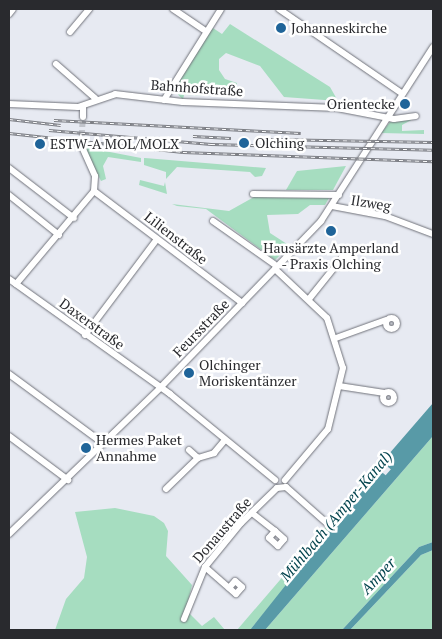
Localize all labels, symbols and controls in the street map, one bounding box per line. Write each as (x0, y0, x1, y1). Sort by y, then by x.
place label: Johanneskirche (291, 20, 387, 36)
marker: Johanneskirche (275, 22, 287, 34)
street label: Bahnhofstraße (150, 76, 244, 100)
place label: Orientecke (327, 96, 395, 112)
marker: Orientecke (399, 98, 411, 110)
place label: Olching (255, 135, 304, 151)
place label: ESTW-A MOL/MOLX (50, 136, 180, 152)
marker: Olching (237, 136, 251, 150)
marker: ESTW-A MOL/MOLX (34, 138, 46, 150)
street label: Ilzweg (350, 192, 392, 214)
street label: Lilienstraße (141, 208, 211, 268)
marker: Hausärzte Amperland - Praxis Olching (324, 224, 338, 238)
place label: Hausärzte Amperland - Praxis Olching (263, 240, 399, 272)
street label: Daxerstraße (56, 295, 128, 353)
street label: Feursstraße (169, 296, 233, 360)
place label: Olchinger Moriskentänzer (199, 357, 297, 390)
marker: Olchinger Moriskentänzer (183, 367, 195, 379)
place label: Hermes Paket Annahme (96, 432, 182, 464)
marker: Hermes Paket Annahme (80, 442, 92, 454)
water label: Mühlbach (Amper-Kanal) (276, 447, 396, 585)
street label: Donaustraße (189, 494, 255, 566)
water label: Amper (357, 554, 399, 598)

